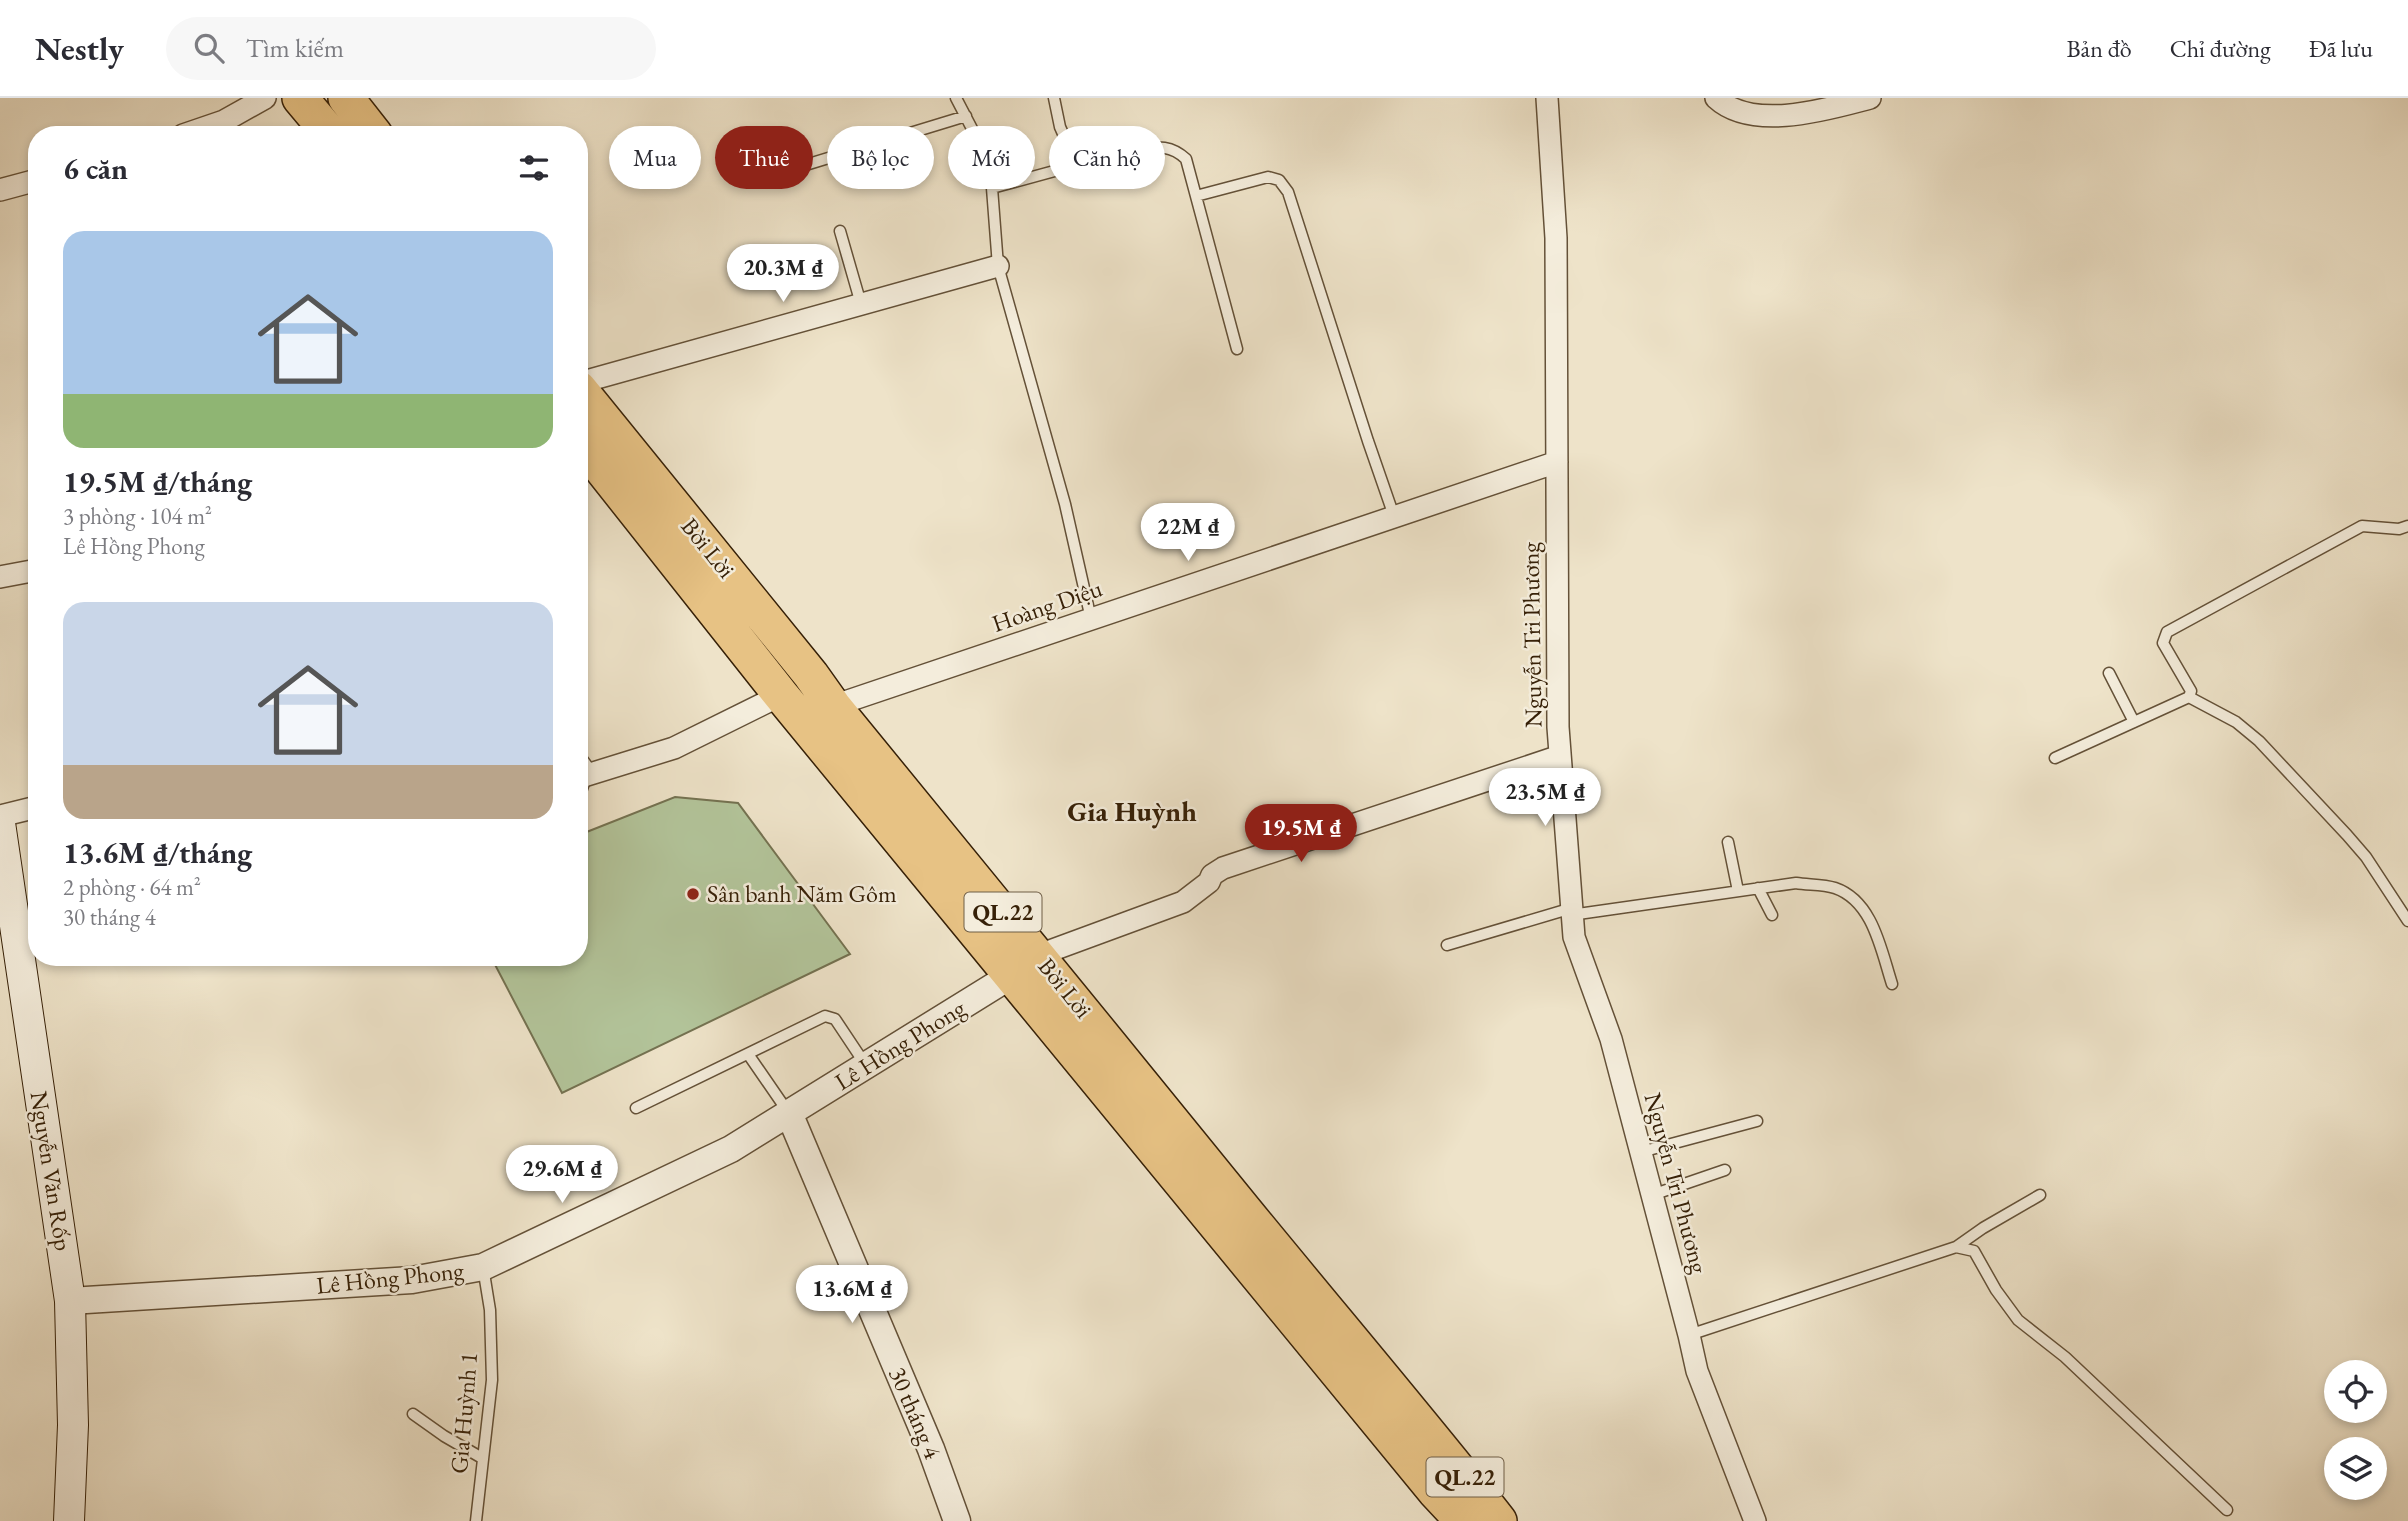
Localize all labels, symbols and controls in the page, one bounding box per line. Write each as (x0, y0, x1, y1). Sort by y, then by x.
search box (166, 17, 656, 80)
text: Nestly (35, 27, 124, 70)
icon: search (190, 29, 228, 67)
text: Tìm kiếm (246, 31, 344, 65)
text: Bản đồ (2067, 33, 2132, 64)
text: Chỉ đường (2170, 33, 2271, 64)
text: Đã lưu (2309, 33, 2373, 64)
chip: Mua (609, 126, 701, 189)
chip: Thuê (715, 126, 813, 189)
chip: Bộ lọc (827, 126, 934, 189)
chip: Mới (948, 126, 1035, 189)
chip: Căn hộ (1049, 126, 1165, 189)
text: 6 căn (63, 149, 128, 188)
icon: filters (515, 149, 553, 187)
pin: 20.3M ₫ (718, 244, 848, 304)
text: 20.3M ₫ (743, 252, 823, 282)
icon: home (245, 276, 371, 402)
text: 19.5M ₫/tháng (63, 462, 252, 501)
text: 3 phòng · 104 m² (63, 501, 212, 531)
pin: 22M ₫ (1139, 504, 1237, 563)
street label: Bời Lời (675, 511, 742, 584)
text: 22M ₫ (1157, 511, 1219, 541)
text: Lê Hồng Phong (63, 531, 205, 561)
street label: Nguyễn Tri Phương (1514, 541, 1549, 728)
street label: Hoàng Diệu (988, 572, 1106, 639)
icon: home (245, 647, 371, 773)
pin: 23.5M ₫ (1480, 768, 1610, 828)
text: 23.5M ₫ (1505, 776, 1585, 806)
district label: Gia Huỳnh (1067, 793, 1197, 829)
pin: 19.5M ₫ (1236, 804, 1366, 864)
text: 19.5M ₫ (1261, 812, 1341, 842)
text: 13.6M ₫/tháng (63, 833, 252, 872)
text: 2 phòng · 64 m² (63, 872, 201, 902)
place label: Sân banh Năm Gôm (707, 878, 897, 909)
marker: Sân banh Năm Gôm (685, 886, 701, 902)
road number: QL.22 (964, 892, 1042, 932)
text: 30 tháng 4 (63, 902, 156, 932)
street label: Bời Lời (1032, 951, 1099, 1024)
street label: Lê Hồng Phong (829, 992, 971, 1097)
street label: Nguyễn Văn Rốp (24, 1089, 79, 1253)
street label: Nguyễn Tri Phương (1637, 1089, 1716, 1277)
pin: 29.6M ₫ (497, 1146, 627, 1205)
text: 29.6M ₫ (522, 1153, 602, 1183)
street label: Lê Hồng Phong (315, 1254, 466, 1301)
pin: 13.6M ₫ (787, 1266, 917, 1325)
text: 13.6M ₫ (812, 1273, 892, 1303)
street label: Gia Huỳnh 1 (443, 1351, 484, 1475)
map controls (2324, 1360, 2387, 1500)
button: locate (2324, 1360, 2387, 1423)
street label: 30 tháng 4 (882, 1362, 949, 1464)
button: layers (2324, 1437, 2387, 1500)
road number: QL.22 (1426, 1458, 1504, 1496)

